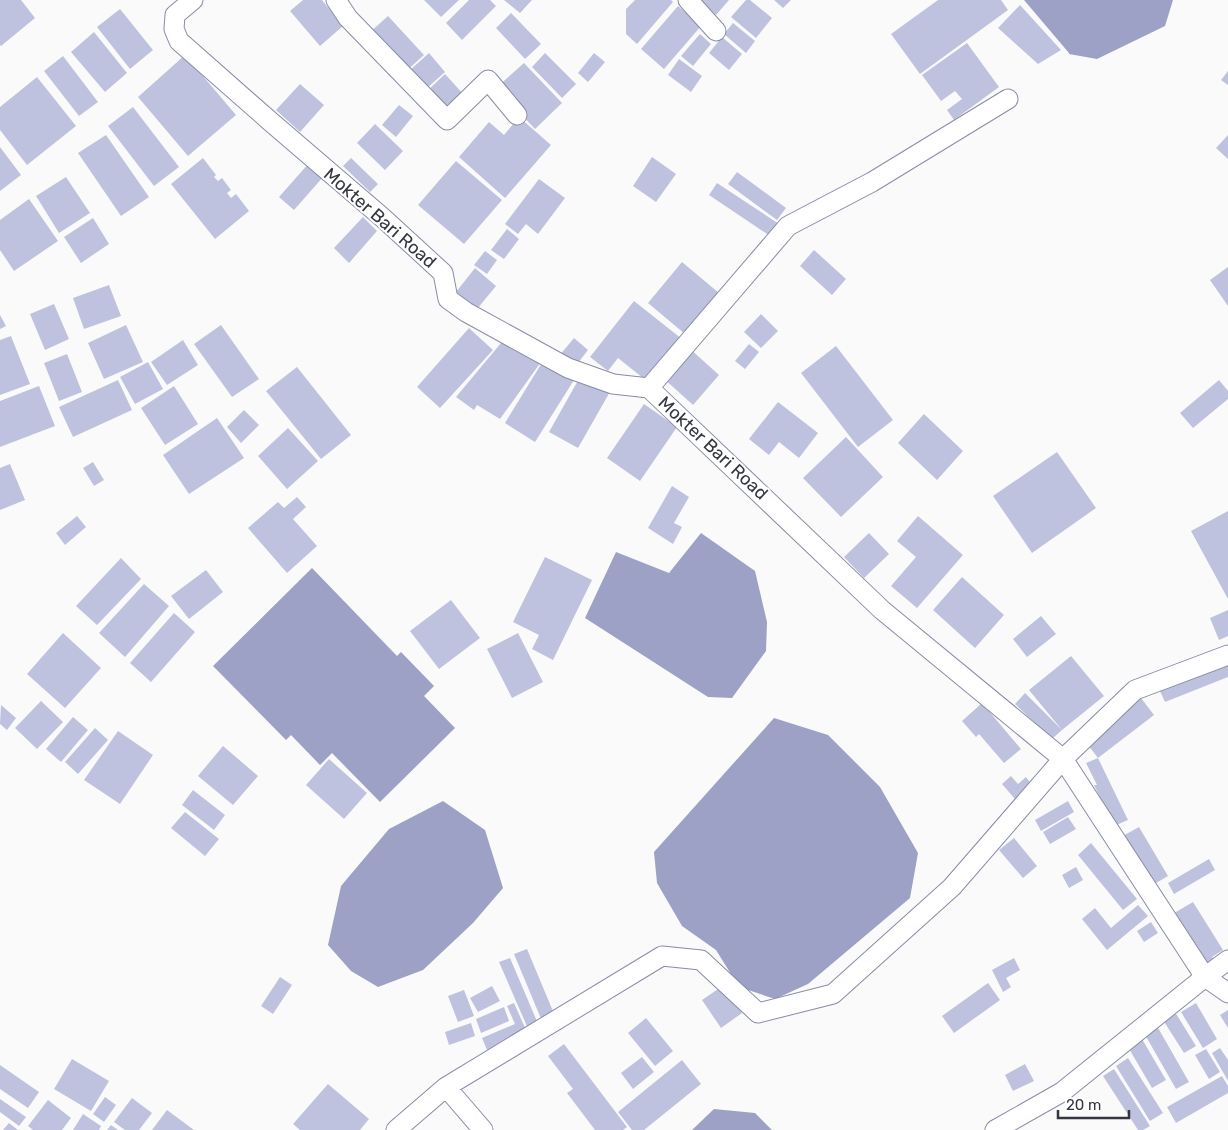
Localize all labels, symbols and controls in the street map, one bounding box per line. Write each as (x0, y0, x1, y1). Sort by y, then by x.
street label: Mokter Bari Road (319, 163, 441, 273)
street label: Mokter Bari Road (654, 392, 772, 504)
scale bar (1058, 1088, 1129, 1120)
text: 20 m (1066, 1096, 1101, 1114)

